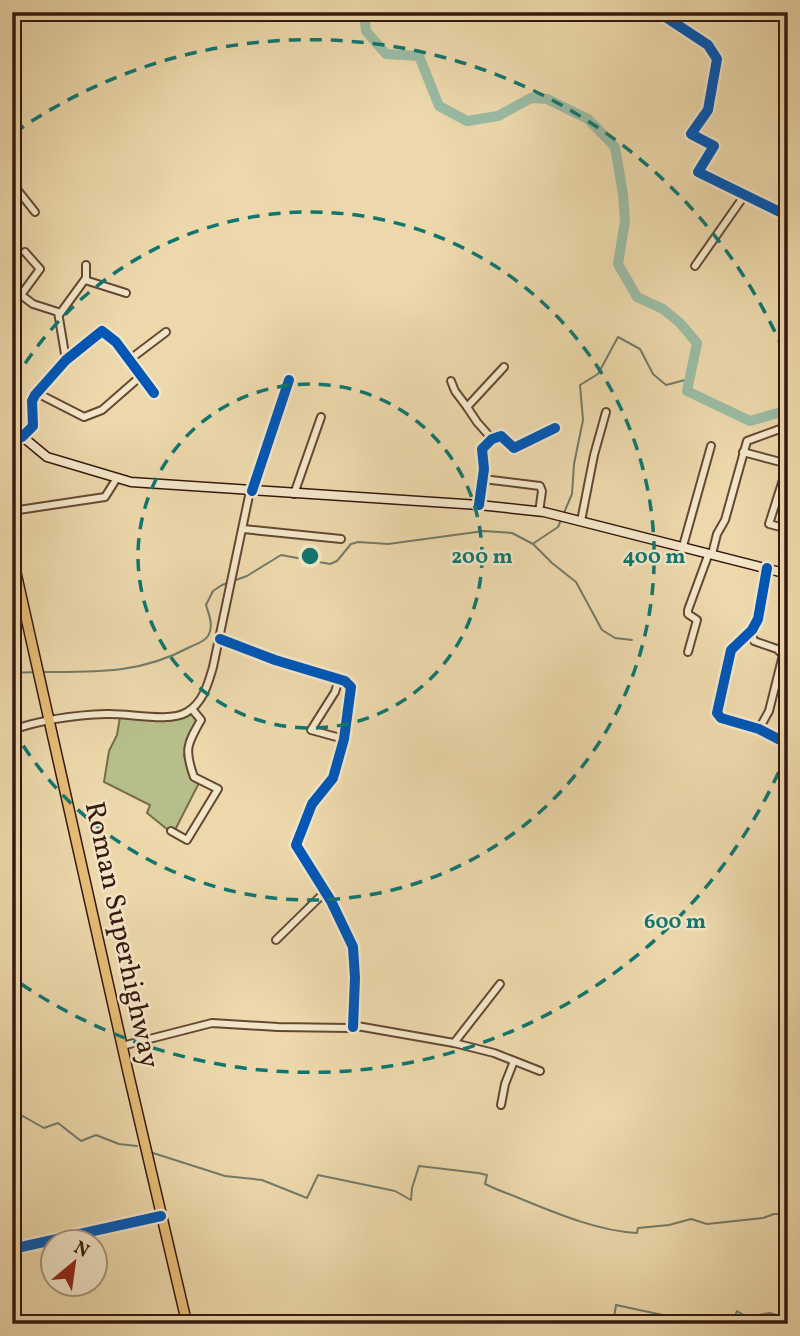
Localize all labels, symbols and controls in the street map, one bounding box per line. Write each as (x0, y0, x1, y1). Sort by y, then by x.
text: 200 m (451, 543, 513, 572)
text: 400 m (623, 543, 685, 572)
centre of rings (298, 544, 322, 568)
street label: Roman Superhighway (74, 798, 168, 1072)
text: 600 m (644, 908, 706, 937)
north arrow (38, 1228, 108, 1298)
text: N (69, 1235, 94, 1265)

